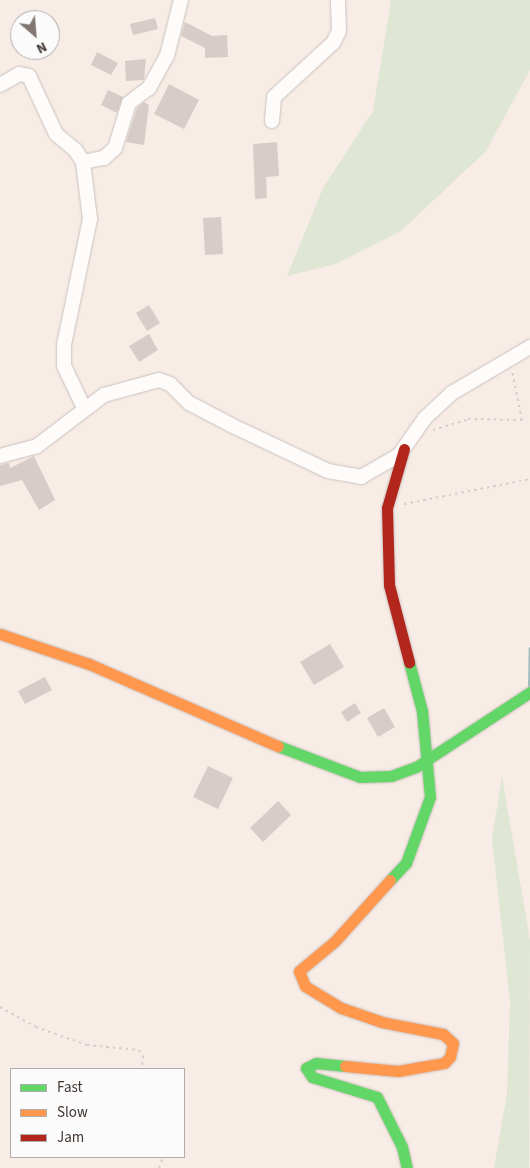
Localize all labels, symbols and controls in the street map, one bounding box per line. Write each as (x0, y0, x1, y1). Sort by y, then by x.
north arrow (10, 10, 60, 60)
text: N (33, 36, 50, 58)
legend (10, 1068, 185, 1158)
text: Fast (57, 1077, 83, 1098)
text: Slow (57, 1102, 88, 1123)
text: Jam (57, 1127, 84, 1148)

